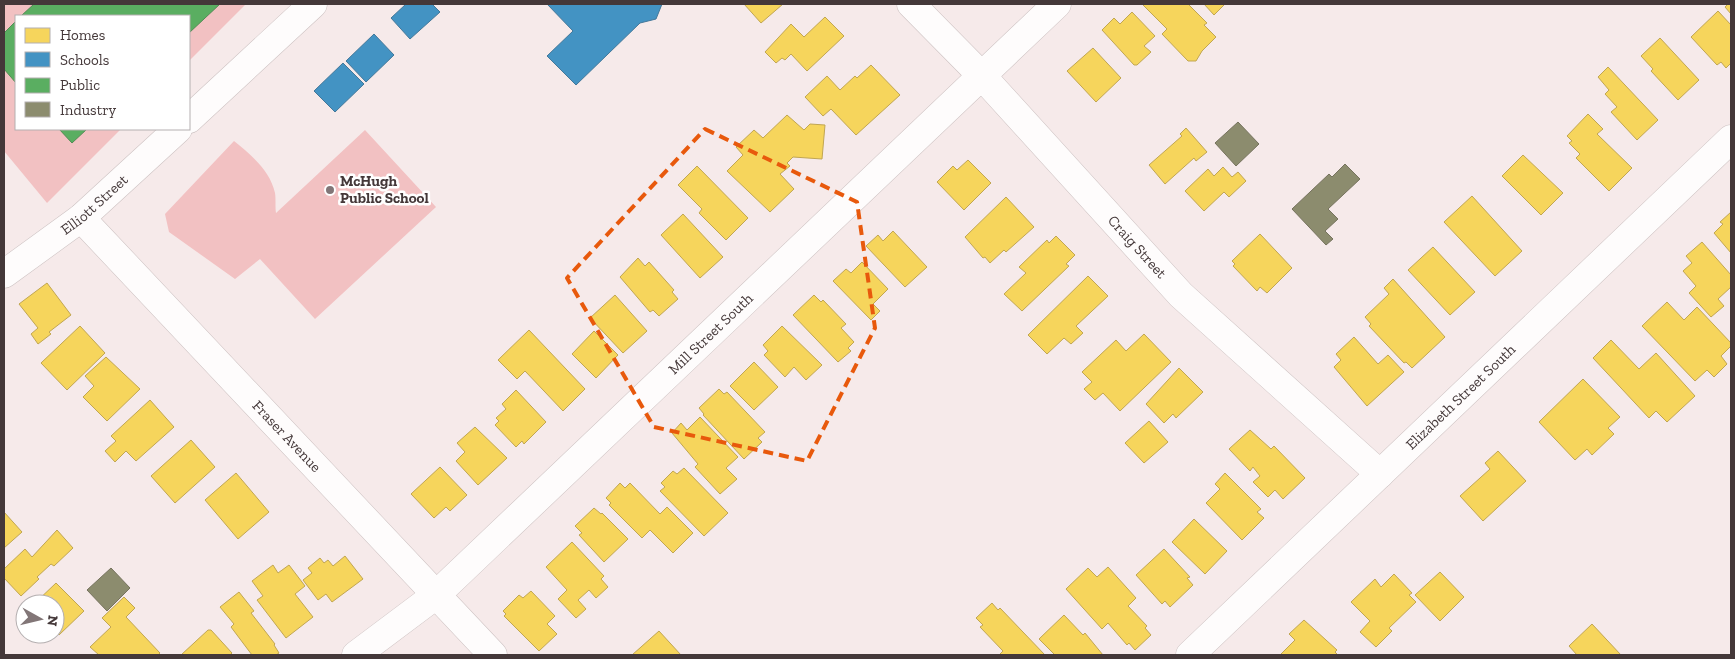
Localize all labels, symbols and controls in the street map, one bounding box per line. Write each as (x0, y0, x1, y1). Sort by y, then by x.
legend (15, 15, 190, 130)
text: Homes (60, 26, 105, 44)
text: Schools (60, 51, 109, 69)
text: Public (60, 76, 100, 94)
text: Industry (60, 101, 117, 119)
street label: Elliott Street (57, 170, 132, 239)
place label: McHugh Public School (340, 172, 429, 207)
marker: McHugh Public School (324, 184, 336, 196)
street label: Craig Street (1104, 212, 1171, 282)
street label: Mill Street South (665, 289, 757, 378)
street label: Elizabeth Street South (1402, 340, 1520, 453)
street label: Fraser Avenue (249, 397, 325, 476)
north arrow (15, 594, 65, 644)
text: N (43, 614, 62, 628)

